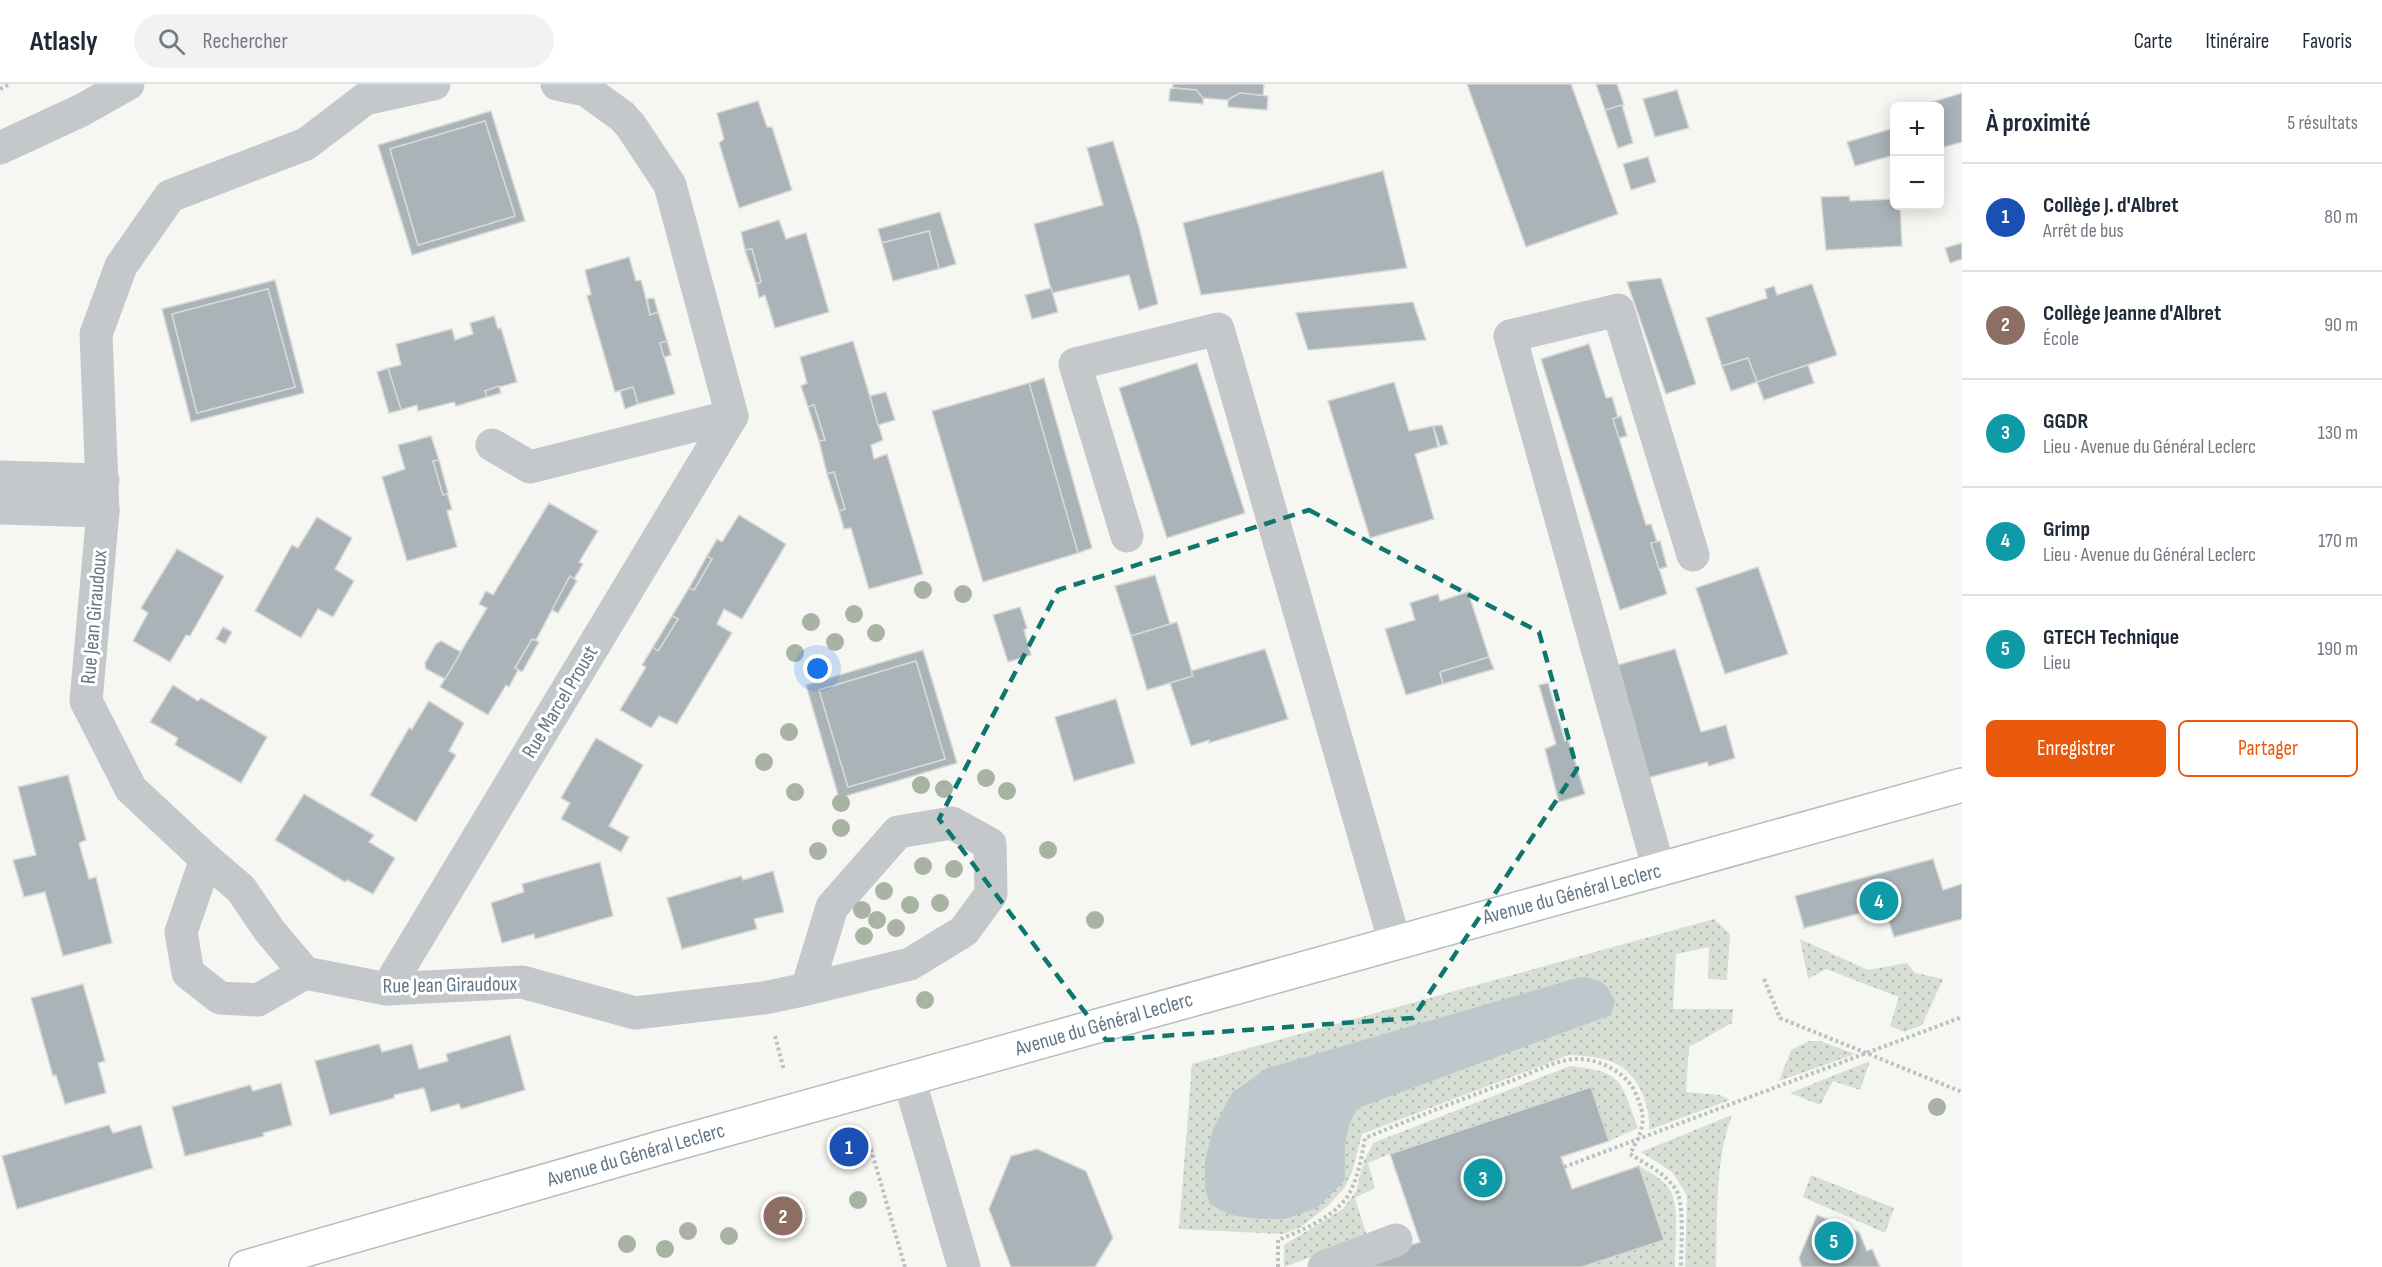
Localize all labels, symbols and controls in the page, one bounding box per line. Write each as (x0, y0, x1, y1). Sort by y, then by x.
search box (134, 14, 554, 68)
text: Atlasly (30, 25, 98, 58)
icon: search (155, 25, 188, 58)
text: Rechercher (203, 28, 288, 55)
text: Carte (2134, 29, 2173, 54)
text: Itinéraire (2206, 29, 2269, 54)
text: Favoris (2302, 29, 2352, 54)
map controls (1890, 102, 1944, 210)
button: + (1890, 102, 1944, 156)
text: À proximité (1986, 108, 2091, 139)
text: 5 résultats (2287, 111, 2358, 135)
button: − (1890, 156, 1944, 210)
text: Collège J. d'Albret (2043, 192, 2178, 219)
text: 1 (2002, 205, 2009, 229)
text: 80 m (2324, 205, 2358, 229)
text: Arrêt de bus (2043, 219, 2124, 243)
text: Collège Jeanne d'Albret (2043, 300, 2221, 327)
text: 2 (2001, 313, 2010, 337)
text: 90 m (2324, 313, 2358, 337)
text: École (2043, 327, 2079, 351)
text: GGDR (2043, 408, 2088, 435)
text: 3 (2001, 421, 2010, 445)
text: 130 m (2318, 421, 2358, 445)
text: Lieu · Avenue du Général Leclerc (2043, 435, 2256, 459)
text: Grimp (2043, 516, 2090, 543)
text: 4 (2001, 529, 2010, 553)
text: 170 m (2318, 529, 2358, 553)
text: Lieu · Avenue du Général Leclerc (2043, 543, 2256, 567)
street label: Rue Jean Giraudoux (76, 549, 112, 685)
text: GTECH Technique (2043, 624, 2179, 651)
text: 5 (2001, 637, 2010, 661)
text: 190 m (2317, 637, 2358, 661)
street label: Rue Marcel Proust (517, 641, 603, 763)
text: Lieu (2043, 651, 2071, 675)
your location (803, 654, 832, 683)
button: Enregistrer (1986, 720, 2166, 777)
button: Partager (2178, 720, 2358, 777)
street label: Avenue du Général Leclerc (1479, 858, 1664, 930)
pin: 4 (1860, 878, 1898, 924)
street label: Rue Jean Giraudoux (383, 971, 518, 999)
street label: Avenue du Général Leclerc (1011, 987, 1196, 1062)
street label: Avenue du Général Leclerc (543, 1118, 728, 1193)
pin: 1 (830, 1124, 868, 1170)
pin: 3 (1464, 1156, 1502, 1200)
pin: 2 (764, 1194, 802, 1238)
pin: 5 (1814, 1218, 1854, 1264)

